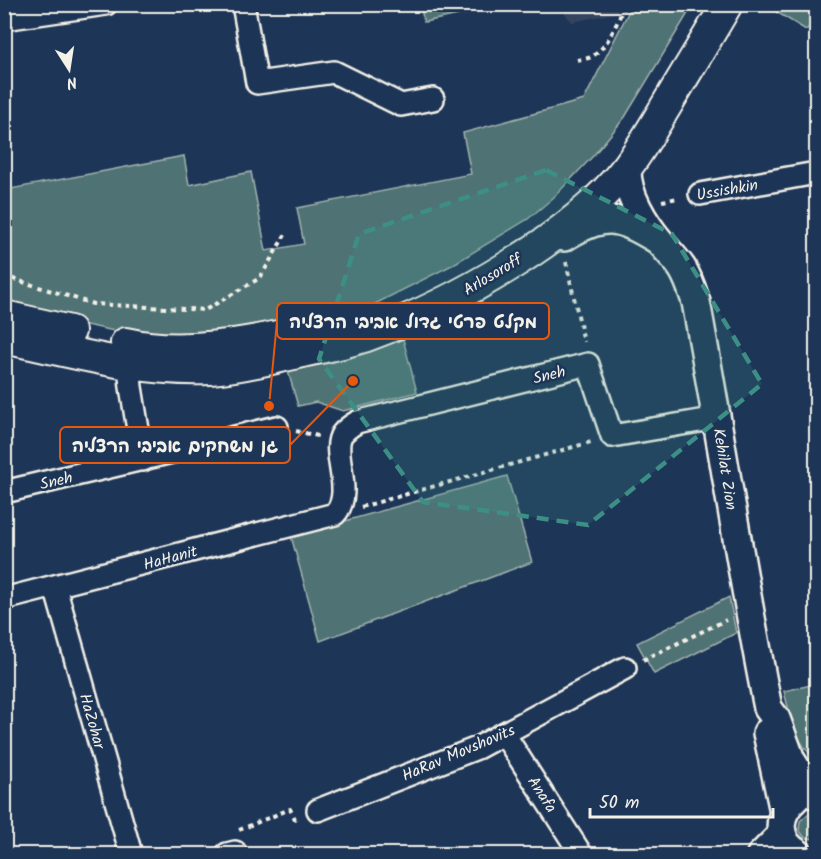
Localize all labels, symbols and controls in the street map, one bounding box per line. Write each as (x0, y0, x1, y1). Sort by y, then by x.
north arrow (39, 39, 99, 99)
text: N (64, 69, 79, 95)
street label: Ussishkin (694, 173, 760, 208)
street label: Arlosoroff (459, 247, 529, 303)
callout: מקלט פרטי גדול אביבי הרצליה (277, 303, 549, 339)
text: מקלט פרטי גדול אביבי הרצליה (289, 309, 537, 338)
street label: Sneh (530, 359, 568, 392)
street label: Kehilat Zion (706, 426, 743, 512)
callout: גן משחקים אביבי הרצליה (60, 427, 290, 463)
text: גן משחקים אביבי הרצליה (72, 433, 278, 462)
street label: Sneh (38, 466, 75, 497)
street label: HaHanit (141, 539, 201, 578)
street label: HaZohar (72, 691, 112, 754)
street label: HaRav Movshovits (398, 718, 519, 789)
street label: Anafa (521, 772, 563, 818)
scale bar (590, 781, 773, 819)
text: 50 m (599, 789, 639, 818)

